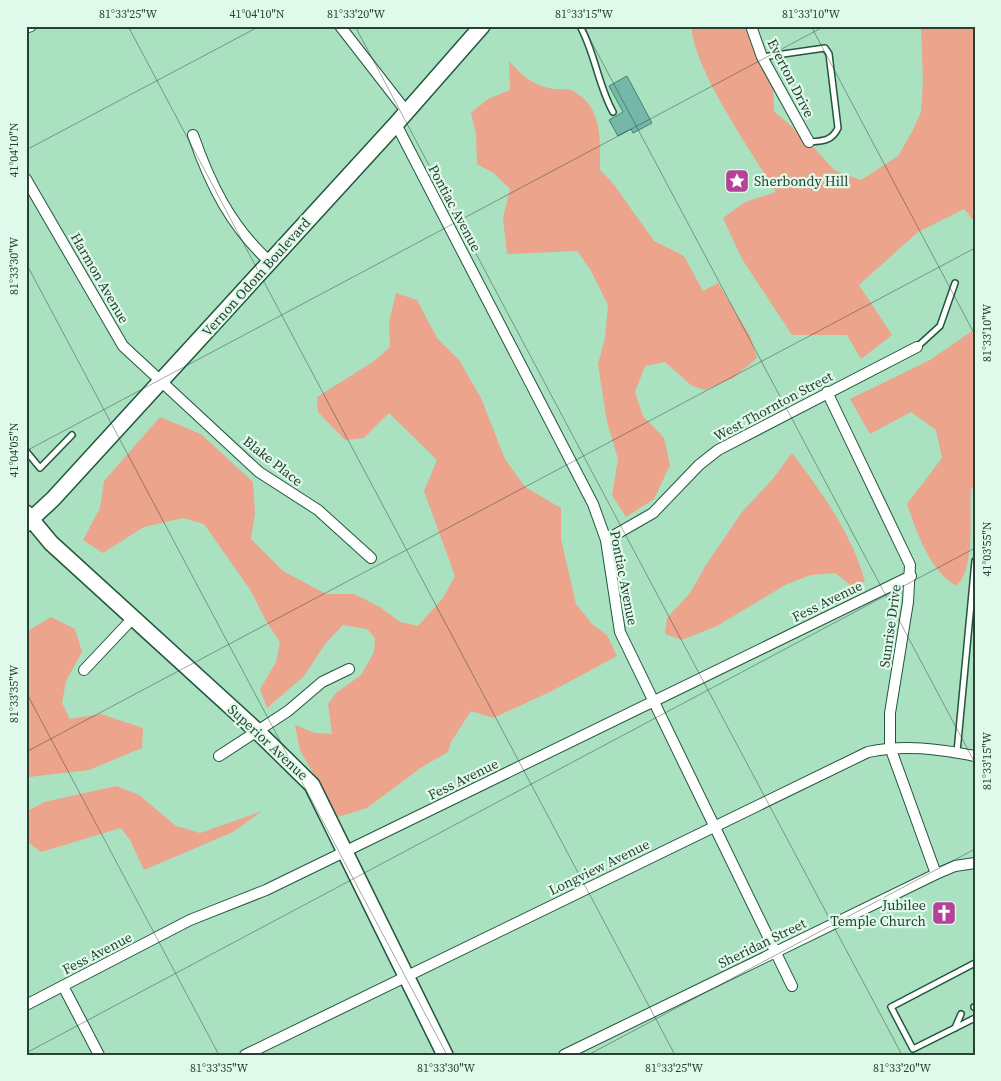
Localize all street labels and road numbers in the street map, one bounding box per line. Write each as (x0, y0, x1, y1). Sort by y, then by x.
street label: Everton Drive (763, 35, 819, 121)
street label: Pontiac Avenue (424, 161, 486, 255)
street label: Vernon Odom Boulevard (197, 213, 315, 341)
street label: Harmon Avenue (66, 229, 134, 327)
street label: West Thornton Street (710, 366, 836, 446)
street label: Blake Place (239, 431, 307, 491)
street label: Pontiac Avenue (605, 529, 643, 627)
street label: Fess Avenue (788, 575, 866, 627)
street label: Sunrise Drive (874, 583, 906, 669)
street label: Superior Avenue (223, 699, 313, 785)
street label: Fess Avenue (424, 753, 502, 805)
street label: Longview Avenue (545, 834, 653, 900)
street label: Sheridan Street (715, 913, 810, 973)
street label: Fess Avenue (59, 927, 135, 979)

